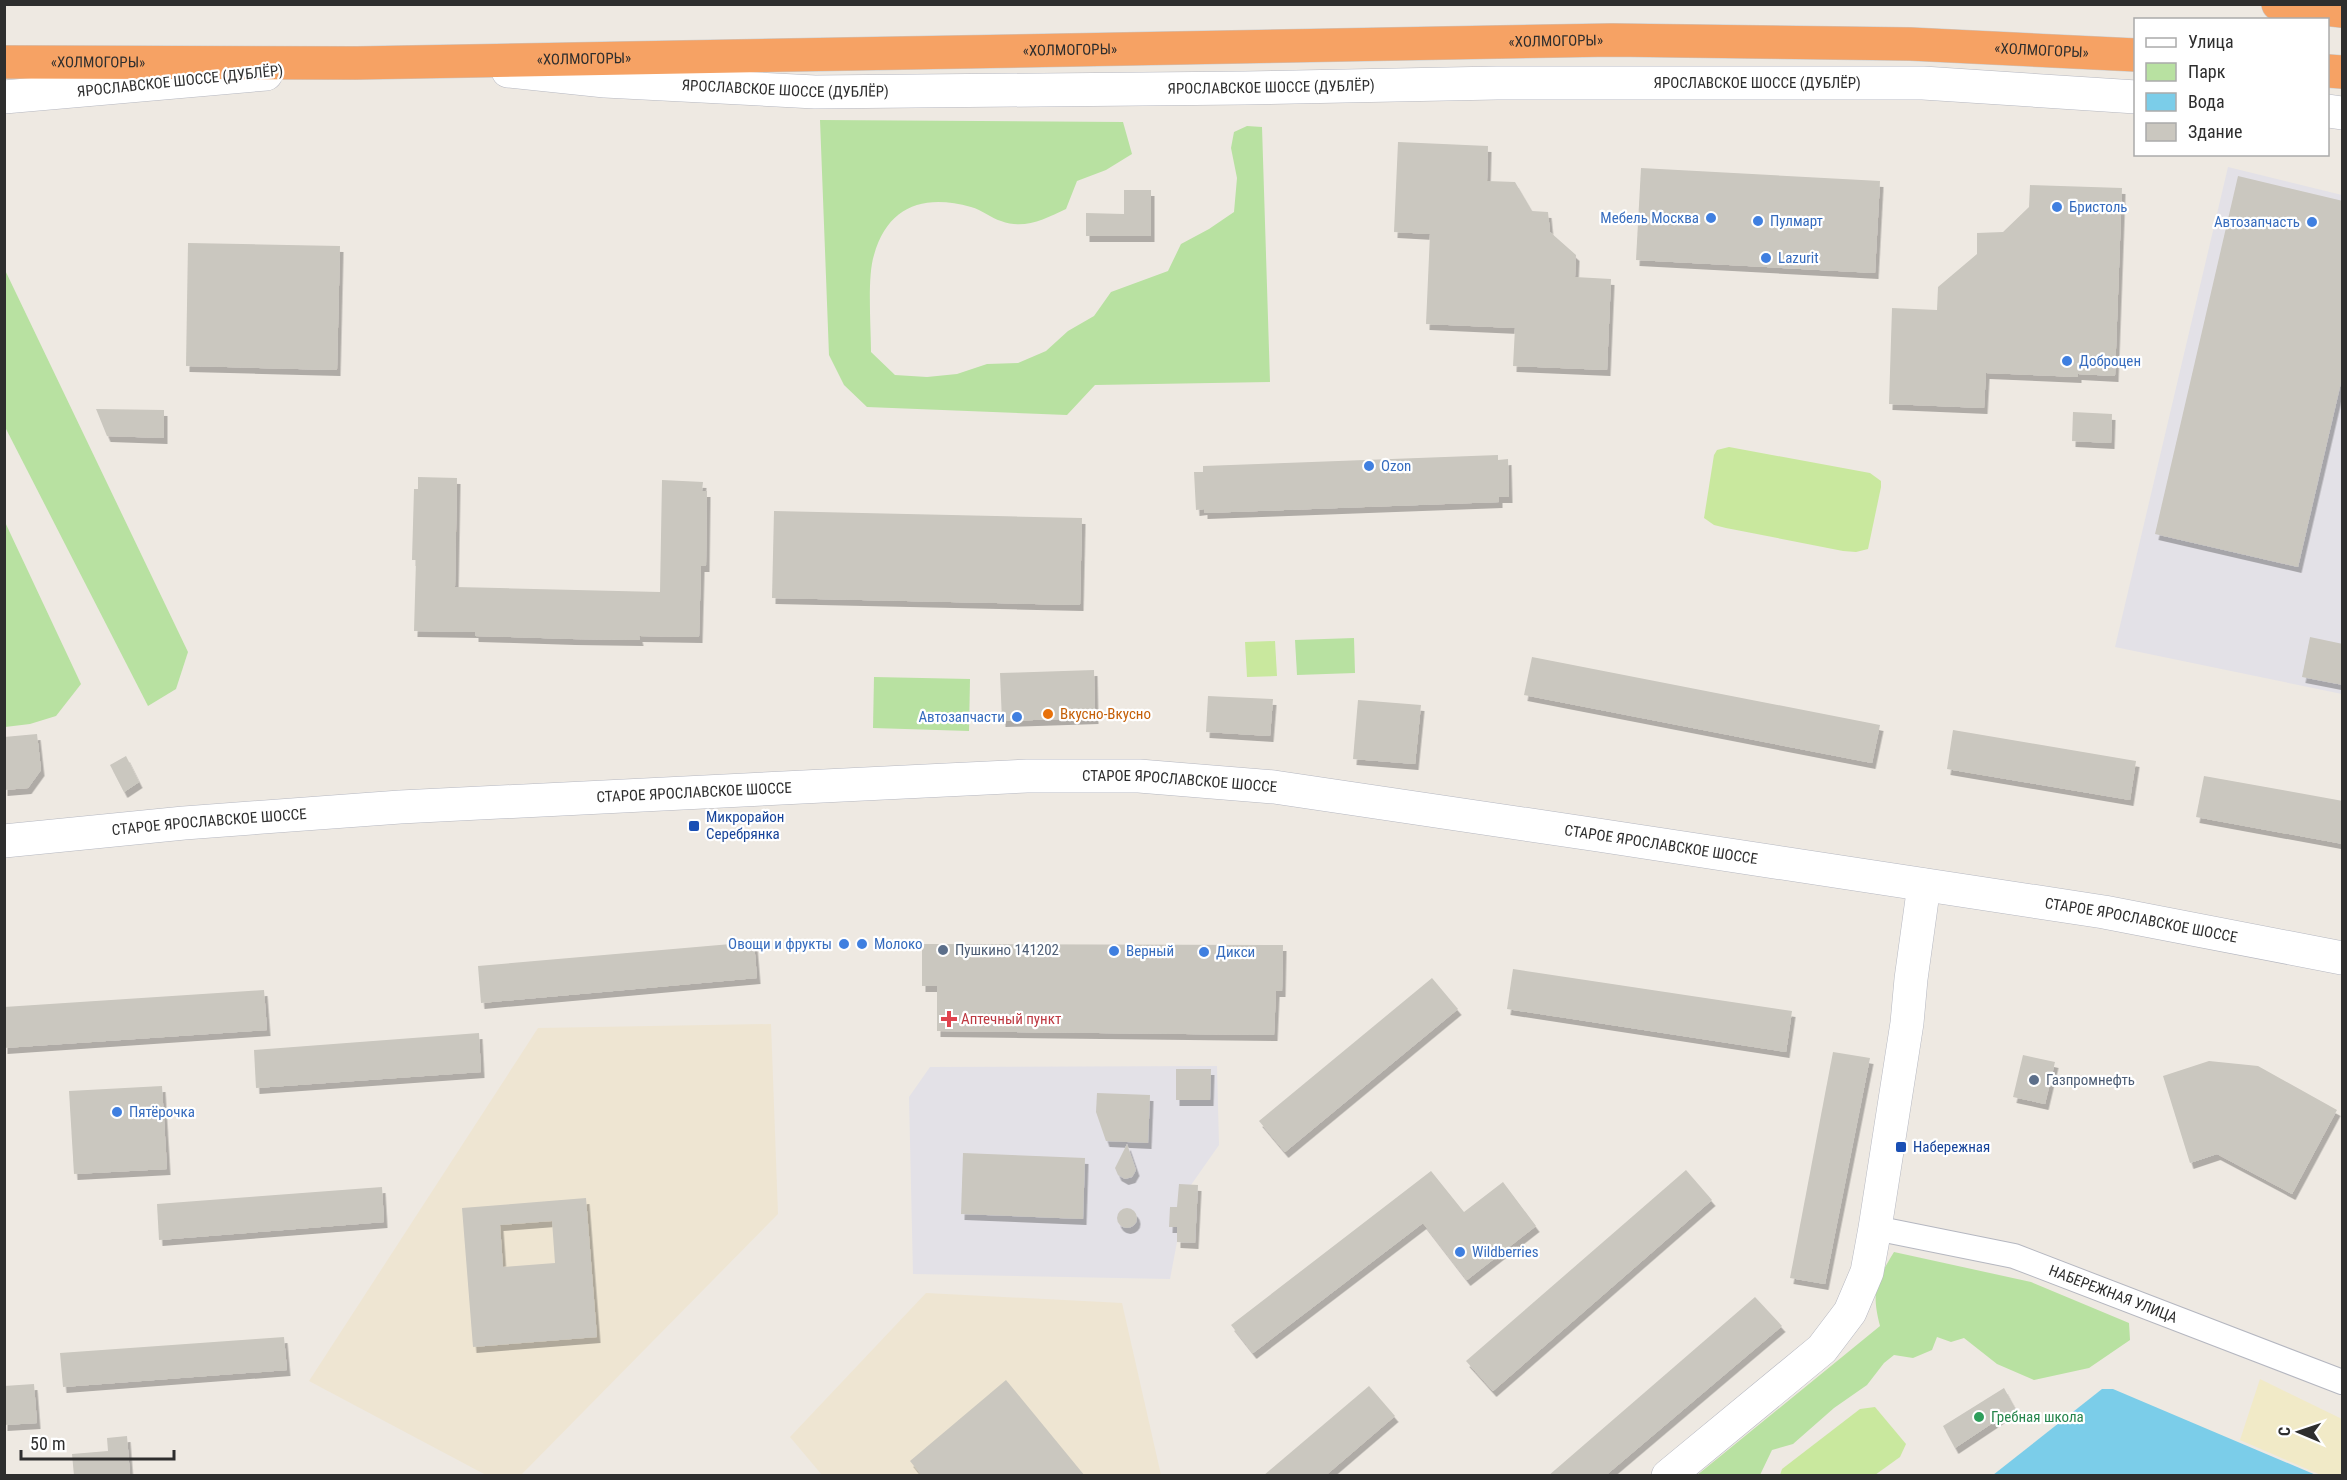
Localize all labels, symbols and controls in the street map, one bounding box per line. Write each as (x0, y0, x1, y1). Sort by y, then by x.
legend (2134, 18, 2329, 156)
street label: «ХОЛМОГОРЫ» (1508, 31, 1603, 51)
text: Улица (2188, 31, 2234, 52)
street label: «ХОЛМОГОРЫ» (1994, 39, 2089, 62)
street label: «ХОЛМОГОРЫ» (1022, 40, 1117, 60)
street label: «ХОЛМОГОРЫ» (536, 49, 631, 69)
street label: «ХОЛМОГОРЫ» (51, 53, 145, 71)
street label: ЯРОСЛАВСКОЕ ШОССЕ (ДУБЛЁР) (76, 61, 284, 101)
text: Парк (2188, 61, 2226, 82)
street label: ЯРОСЛАВСКОЕ ШОССЕ (ДУБЛЁР) (1653, 74, 1861, 92)
street label: ЯРОСЛАВСКОЕ ШОССЕ (ДУБЛЁР) (681, 76, 889, 101)
street label: ЯРОСЛАВСКОЕ ШОССЕ (ДУБЛЁР) (1167, 76, 1375, 98)
text: Вода (2188, 91, 2225, 112)
text: Здание (2188, 121, 2242, 142)
place label: Бристоль (2069, 198, 2128, 216)
marker: Бристоль (2050, 200, 2064, 214)
place label: Мебель Москва (1600, 209, 1699, 227)
marker: Мебель Москва (1704, 211, 1718, 225)
place label: Пулмарт (1770, 212, 1823, 230)
place label: Автозапчасть (2214, 213, 2300, 231)
marker: Пулмарт (1751, 214, 1765, 228)
marker: Автозапчасть (2305, 215, 2319, 229)
place label: Lazurit (1778, 249, 1819, 267)
marker: Lazurit (1759, 251, 1773, 265)
place label: Доброцен (2079, 352, 2141, 370)
marker: Доброцен (2060, 354, 2074, 368)
place label: Ozon (1381, 457, 1411, 475)
marker: Ozon (1362, 459, 1376, 473)
place label: Вкусно-Вкусно (1060, 705, 1151, 723)
marker: Вкусно-Вкусно (1041, 707, 1055, 721)
place label: Автозапчасти (918, 708, 1005, 726)
marker: Автозапчасти (1010, 710, 1024, 724)
street label: СТАРОЕ ЯРОСЛАВСКОЕ ШОССЕ (1082, 767, 1278, 796)
street label: СТАРОЕ ЯРОСЛАВСКОЕ ШОССЕ (596, 779, 792, 806)
street label: СТАРОЕ ЯРОСЛАВСКОЕ ШОССЕ (111, 805, 307, 839)
place label: Микрорайон Серебрянка (706, 808, 785, 843)
marker: Микрорайон Серебрянка (687, 819, 701, 833)
street label: СТАРОЕ ЯРОСЛАВСКОЕ ШОССЕ (1563, 821, 1759, 868)
street label: СТАРОЕ ЯРОСЛАВСКОЕ ШОССЕ (2044, 894, 2239, 947)
place label: Овощи и фрукты (728, 935, 832, 953)
place label: Молоко (874, 935, 923, 953)
marker: Овощи и фрукты (837, 937, 851, 951)
marker: Молоко (855, 937, 869, 951)
place label: Пушкино 141202 (955, 941, 1059, 959)
place label: Верный (1126, 942, 1174, 960)
marker: Пушкино 141202 (936, 943, 950, 957)
place label: Дикси (1216, 943, 1255, 961)
marker: Верный (1107, 944, 1121, 958)
marker: Дикси (1197, 945, 1211, 959)
place label: Аптечный пункт (961, 1010, 1061, 1028)
marker: Аптечный пункт (942, 1012, 956, 1026)
place label: Газпромнефть (2046, 1071, 2135, 1089)
marker: Газпромнефть (2027, 1073, 2041, 1087)
place label: Пятёрочка (129, 1103, 195, 1121)
marker: Пятёрочка (110, 1105, 124, 1119)
place label: Набережная (1913, 1138, 1990, 1156)
marker: Набережная (1894, 1140, 1908, 1154)
place label: Wildberries (1472, 1243, 1539, 1261)
marker: Wildberries (1453, 1245, 1467, 1259)
street label: НАБЕРЕЖНАЯ УЛИЦА (2046, 1261, 2180, 1327)
north arrow (2269, 1402, 2329, 1462)
place label: Гребная школа (1991, 1408, 2084, 1426)
marker: Гребная школа (1972, 1410, 1986, 1424)
scale bar (21, 1423, 174, 1461)
text: С (2275, 1427, 2294, 1436)
text: 50 m (30, 1433, 65, 1454)

